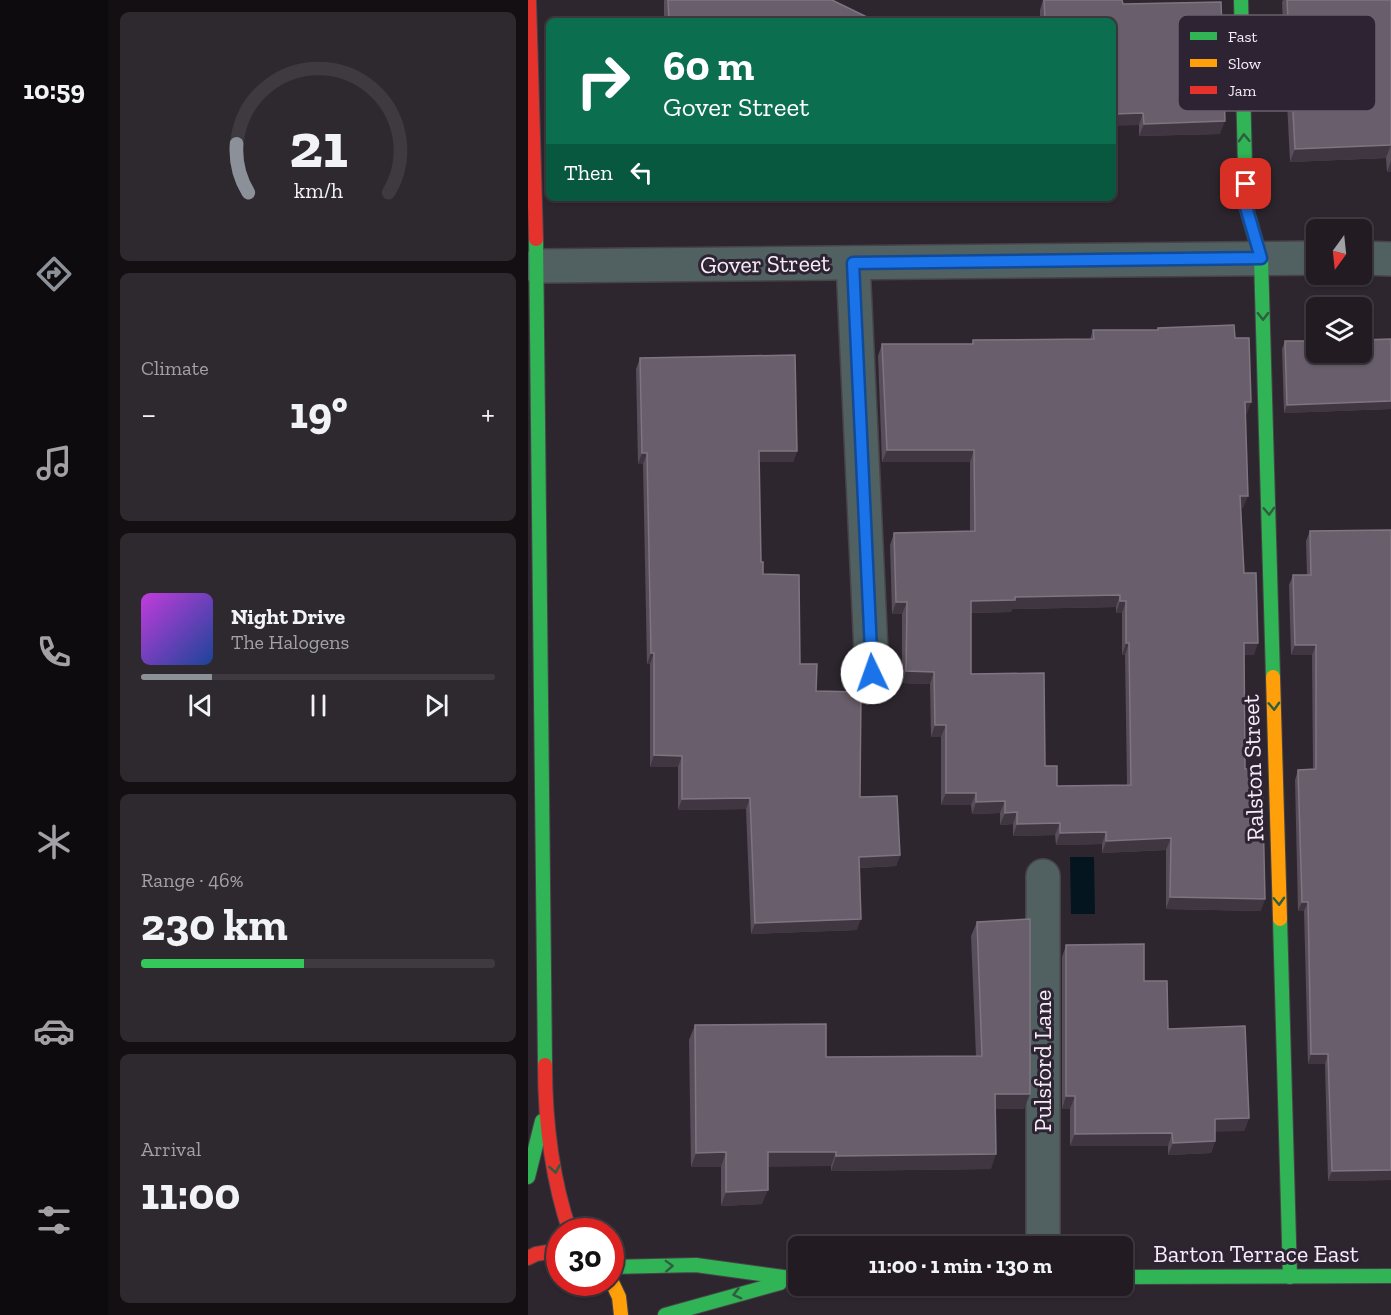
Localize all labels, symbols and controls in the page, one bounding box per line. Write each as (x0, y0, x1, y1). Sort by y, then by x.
legend (1178, 15, 1376, 111)
text: Fast (1228, 27, 1257, 46)
text: 60 m (663, 40, 754, 91)
icon: right (564, 42, 642, 120)
text: Slow (1228, 54, 1262, 73)
text: 10:59 (23, 74, 85, 106)
text: Jam (1228, 81, 1257, 100)
text: Gover Street (663, 91, 809, 123)
text: 21 (289, 108, 347, 183)
one-way arrow (1238, 134, 1251, 143)
icon: left (625, 156, 658, 189)
pin (1220, 158, 1271, 209)
text: Then (564, 159, 613, 186)
icon: arrive (1229, 167, 1262, 200)
text: km/h (294, 179, 342, 204)
north arrow (1306, 219, 1372, 285)
map controls (1306, 219, 1372, 363)
street label: Gover Street (700, 248, 830, 279)
icon: directions (33, 253, 75, 295)
button: layers (1306, 297, 1372, 363)
one-way arrow (1257, 312, 1269, 321)
text: Climate (141, 356, 209, 380)
text: 19° (290, 386, 348, 440)
text: − (141, 394, 156, 433)
text: + (481, 394, 495, 433)
icon: music (33, 442, 75, 484)
one-way arrow (1262, 506, 1275, 515)
text: Night Drive (231, 603, 345, 630)
text: The Halogens (231, 630, 349, 654)
icon: phone (33, 631, 75, 673)
position arrow (840, 641, 904, 705)
icon: previous (184, 689, 217, 722)
icon: pause (302, 689, 335, 722)
icon: next (420, 689, 453, 722)
street label: Ralston Street (1235, 694, 1270, 842)
one-way arrow (1268, 701, 1280, 710)
icon: climate (33, 821, 75, 863)
text: Range · 46% (141, 868, 243, 892)
one-way arrow (1273, 896, 1286, 905)
text: 230 km (141, 898, 288, 952)
street label: Pulsford Lane (1028, 990, 1057, 1132)
icon: car (33, 1010, 75, 1052)
text: Arrival (141, 1137, 201, 1161)
one-way arrow (548, 1163, 561, 1173)
text: 11:00 (141, 1167, 240, 1221)
icon: filters (33, 1199, 75, 1241)
speed limit sign: 30 (546, 1218, 624, 1296)
street label: Barton Terrace East (1153, 1239, 1359, 1268)
text: 11:00 · 1 min · 130 m (869, 1252, 1052, 1279)
one-way arrow (664, 1259, 673, 1272)
one-way arrow (732, 1287, 742, 1300)

